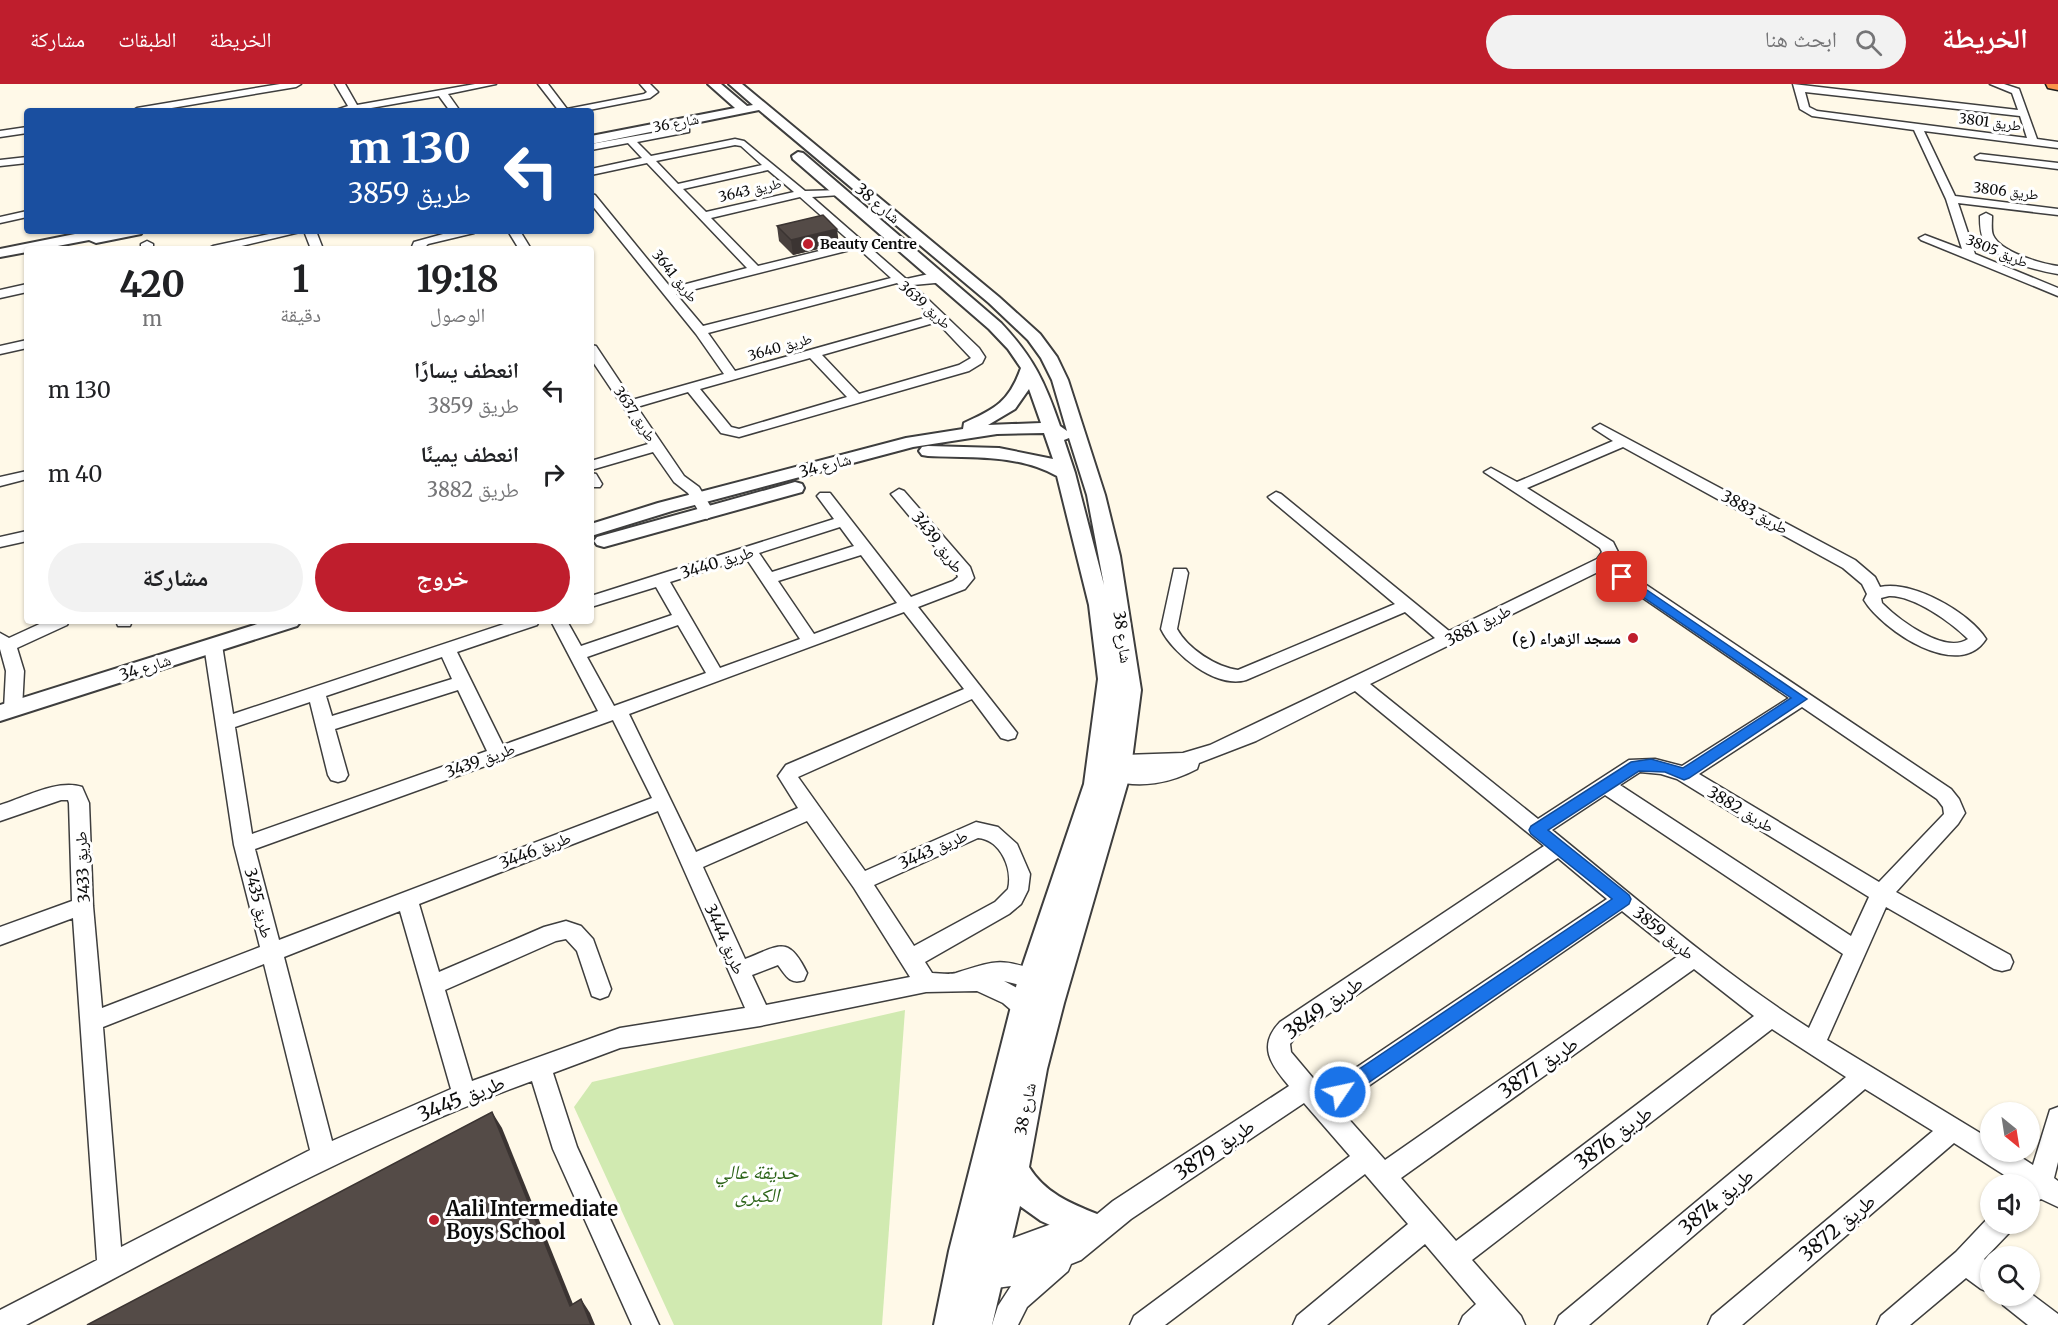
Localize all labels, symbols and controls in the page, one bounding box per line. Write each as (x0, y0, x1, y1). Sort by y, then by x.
search box (1486, 15, 1906, 69)
text: الخريطة (1942, 20, 2028, 56)
text: ابحث هنا (1765, 25, 1837, 53)
text: مشاركة (30, 26, 85, 53)
text: الطبقات (118, 26, 177, 53)
text: الخريطة (210, 26, 271, 53)
icon: search (1852, 26, 1885, 59)
street label: طريق 3801 (1958, 109, 2022, 136)
street label: شارع 36 (652, 110, 701, 137)
text: 130 m (349, 122, 471, 174)
icon: left (492, 132, 570, 210)
street label: طريق 3643 (717, 174, 783, 207)
text: طريق 3859 (348, 176, 471, 210)
street label: شارع 38 (851, 178, 905, 228)
street label: طريق 3806 (1972, 178, 2040, 205)
street label: طريق 3805 (1963, 230, 2031, 272)
place label: Beauty Centre (820, 235, 917, 253)
marker: Beauty Centre (801, 237, 815, 251)
street label: طريق 3641 (648, 246, 702, 306)
text: 1 (292, 257, 309, 302)
text: 19:18 (416, 257, 499, 302)
text: 420 (119, 262, 185, 307)
street label: طريق 3639 (895, 277, 955, 334)
text: دقيقة (280, 302, 321, 327)
text: الوصول (430, 302, 485, 327)
text: m (142, 306, 162, 331)
street label: طريق 3640 (746, 329, 814, 366)
text: انعطف يسارًا (414, 356, 519, 384)
icon: left (537, 374, 570, 407)
text: 130 m (48, 376, 111, 404)
street label: طريق 3637 (609, 383, 660, 446)
text: طريق 3859 (428, 393, 519, 418)
text: انعطف يمينًا (420, 440, 519, 468)
street label: شارع 34 (797, 448, 853, 482)
icon: right (537, 458, 570, 491)
text: 40 m (48, 460, 103, 488)
text: طريق 3882 (427, 477, 519, 502)
street label: طريق 3883 (1718, 486, 1792, 539)
street label: طريق 3439 (907, 507, 968, 577)
street label: طريق 3440 (678, 541, 756, 584)
button: مشاركة (48, 543, 303, 612)
button: خروج (315, 543, 570, 612)
pin (1596, 551, 1647, 602)
icon: arrive (1605, 560, 1638, 593)
street label: طريق 3881 (1442, 600, 1515, 651)
street label: شارع 38 (1108, 609, 1137, 665)
place label: مسجد الزهراء (ع) (1512, 628, 1621, 649)
marker: مسجد الزهراء (ع) (1626, 631, 1640, 645)
street label: شارع 34 (117, 649, 174, 686)
street label: طريق 3439 (443, 738, 518, 783)
street label: طريق 3882 (1704, 781, 1778, 837)
street label: طريق 3443 (896, 825, 971, 874)
street label: طريق 3446 (497, 827, 574, 874)
street label: طريق 3433 (70, 831, 95, 903)
street label: طريق 3435 (240, 866, 277, 940)
street label: طريق 3444 (700, 901, 749, 978)
street label: طريق 3859 (1629, 902, 1699, 965)
street label: طريق 3849 (1278, 970, 1368, 1044)
street label: طريق 3877 (1493, 1031, 1583, 1103)
position arrow (1308, 1060, 1372, 1124)
street label: طريق 3445 (414, 1069, 508, 1127)
street label: شارع 38 (1010, 1081, 1041, 1137)
street label: طريق 3876 (1569, 1100, 1657, 1174)
north arrow (1980, 1102, 2040, 1162)
map controls (1980, 1102, 2040, 1306)
street label: طريق 3879 (1169, 1113, 1259, 1185)
park label: حديقة عالي الكبرى (715, 1159, 799, 1208)
street label: طريق 3874 (1673, 1162, 1759, 1240)
button: sound (1980, 1174, 2040, 1234)
street label: طريق 3872 (1794, 1188, 1880, 1266)
place label: Aali Intermediate Boys School (445, 1196, 618, 1244)
marker: Aali Intermediate Boys School (427, 1213, 441, 1227)
button: search (1980, 1246, 2040, 1306)

